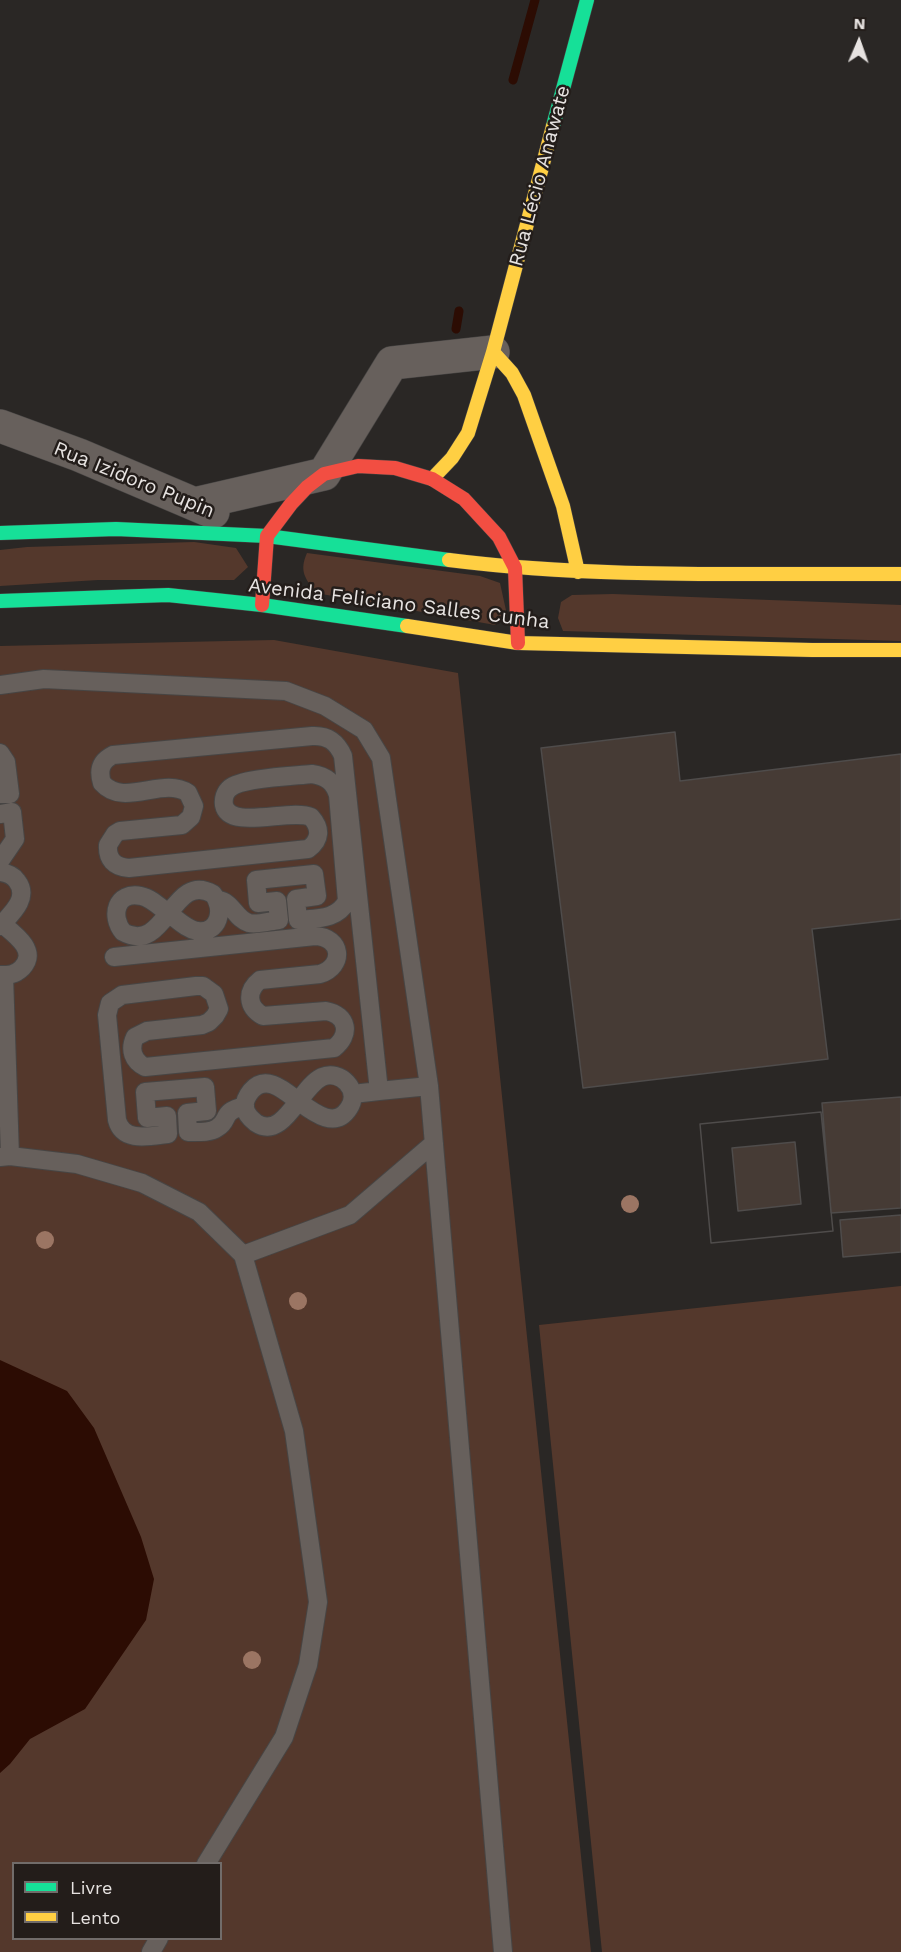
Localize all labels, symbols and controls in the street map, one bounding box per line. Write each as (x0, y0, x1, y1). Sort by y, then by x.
north arrow (829, 12, 889, 72)
text: N (853, 14, 866, 33)
street label: Rua Lécio Anawate (504, 83, 576, 269)
street label: Rua Izidoro Pupin (50, 437, 218, 523)
street label: Avenida Feliciano Salles Cunha (247, 574, 551, 634)
legend (12, 1862, 222, 1940)
text: Livre (70, 1877, 112, 1898)
text: Lento (70, 1907, 120, 1928)

